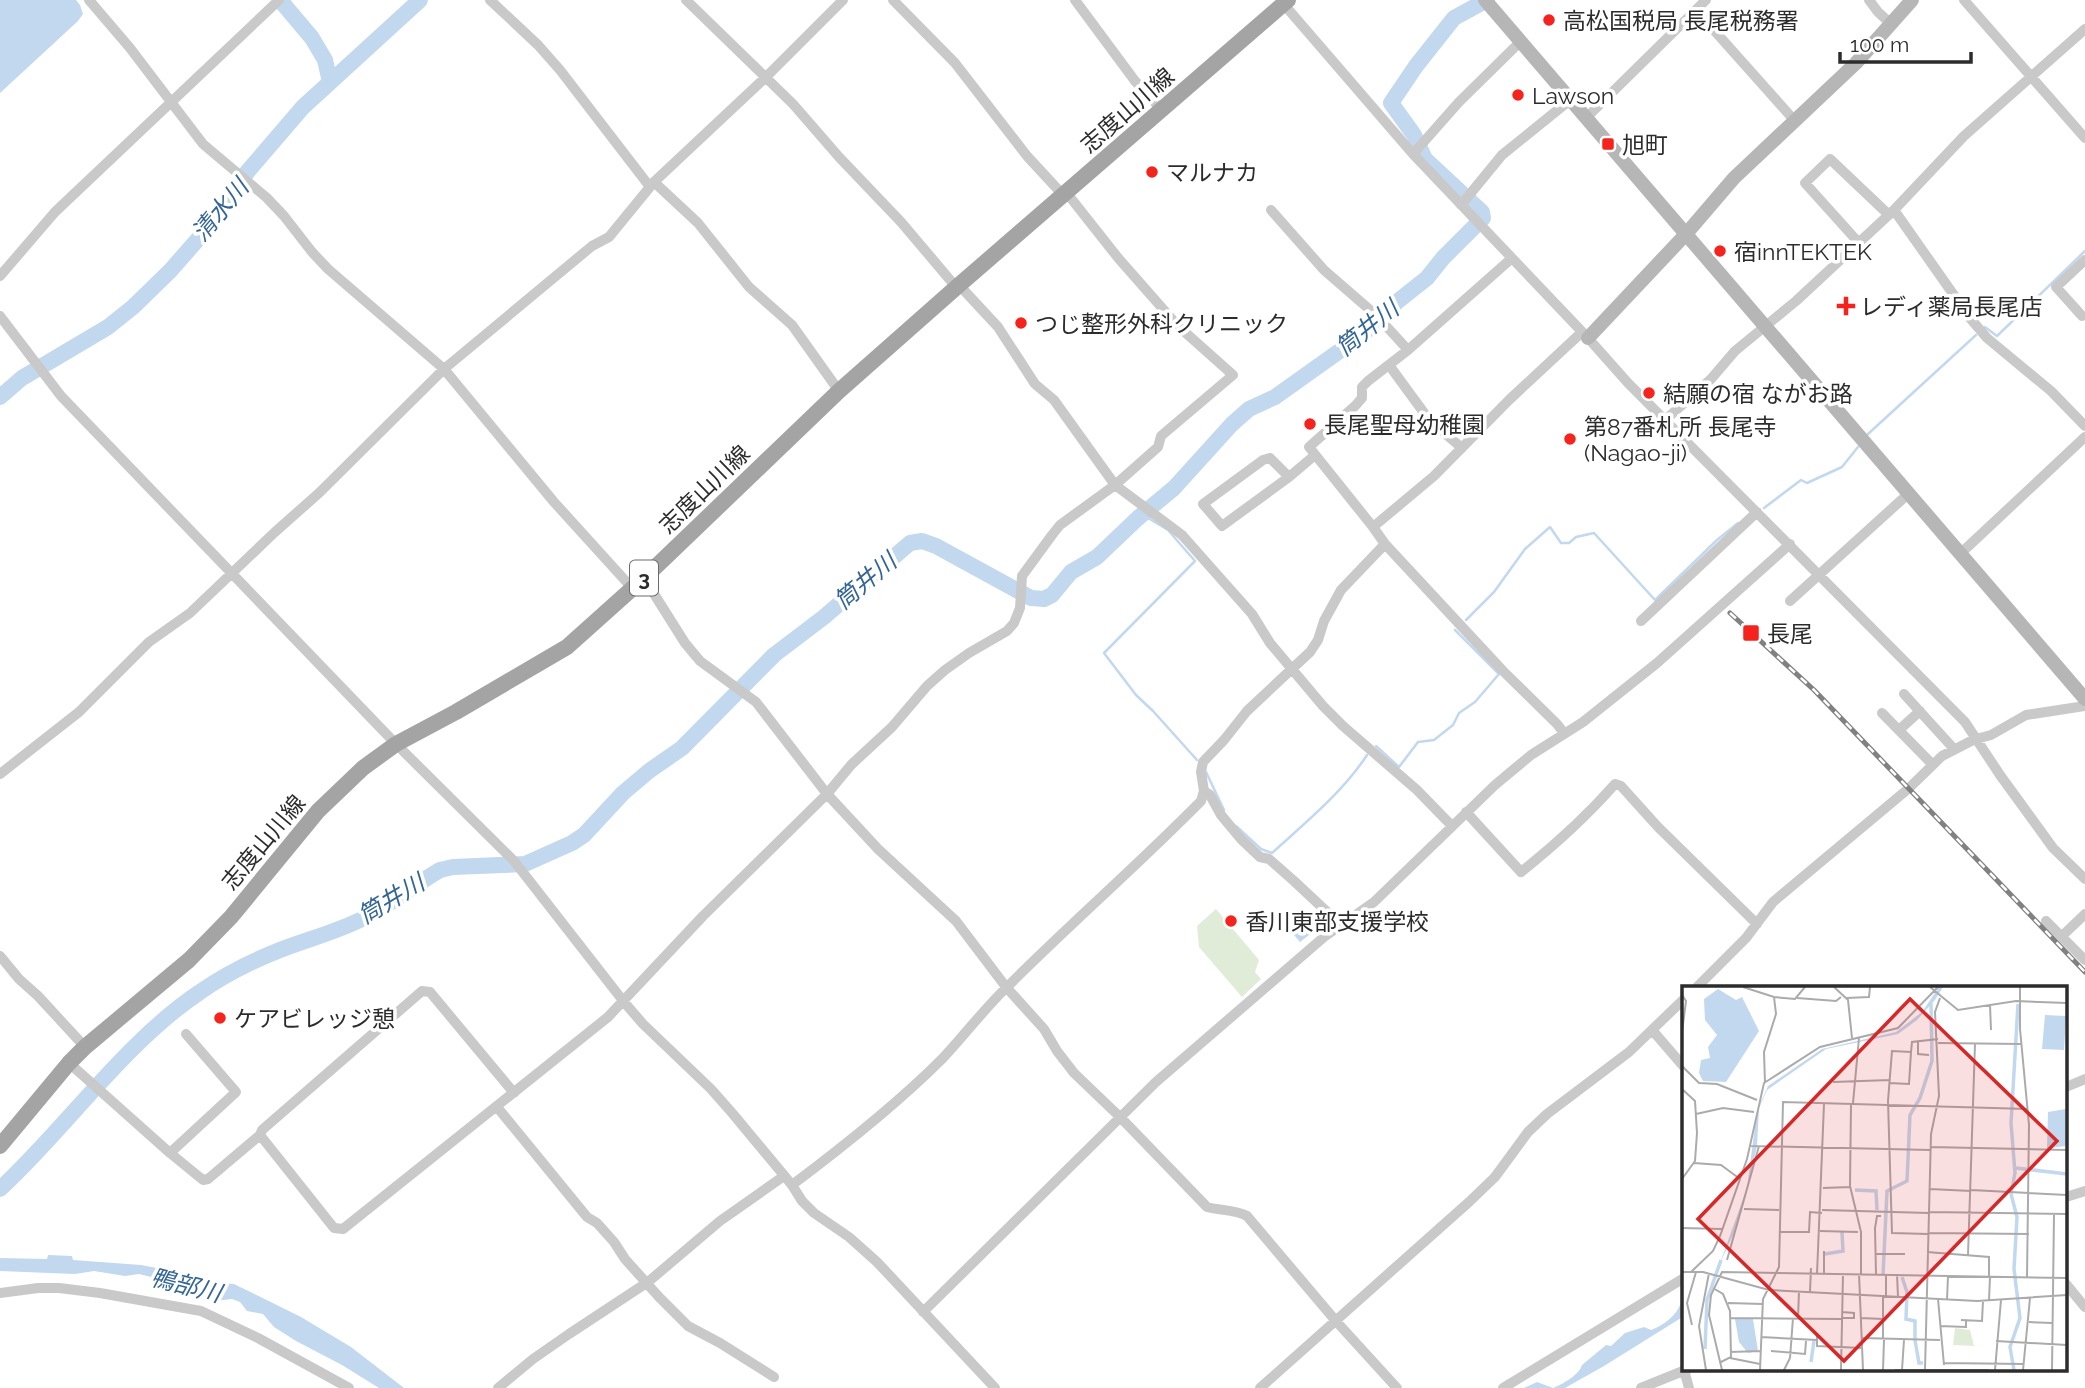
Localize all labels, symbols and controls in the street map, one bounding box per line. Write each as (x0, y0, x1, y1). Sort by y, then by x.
place label: 高松国税局 長尾税務署 (1563, 7, 1799, 34)
marker: 高松国税局 長尾税務署 (1541, 12, 1557, 28)
scale bar (1840, 21, 1971, 65)
text: 100 m (1850, 32, 1909, 57)
street label: 志度山川線 (1075, 62, 1179, 158)
place label: Lawson (1532, 82, 1614, 109)
marker: Lawson (1510, 87, 1526, 103)
place label: 旭町 (1622, 131, 1668, 158)
marker: 旭町 (1600, 136, 1616, 152)
place label: マルナカ (1166, 159, 1258, 186)
marker: マルナカ (1144, 164, 1160, 180)
water label: 清水川 (186, 171, 256, 247)
place label: 宿innTEKTEK (1734, 238, 1872, 265)
marker: 宿innTEKTEK (1712, 243, 1728, 259)
water label: 筒井川 (1330, 292, 1406, 362)
place label: レディ薬局長尾店 (1860, 293, 2042, 320)
marker: レディ薬局長尾店 (1838, 298, 1854, 314)
place label: つじ整形外科クリニック (1035, 310, 1288, 337)
marker: つじ整形外科クリニック (1013, 315, 1029, 331)
place label: 結願の宿 ながお路 (1663, 380, 1853, 407)
marker: 結願の宿 ながお路 (1641, 385, 1657, 401)
place label: 長尾聖母幼稚園 (1324, 411, 1485, 438)
place label: 第87番札所 長尾寺 (Nagao-ji) (1584, 413, 1777, 466)
marker: 長尾聖母幼稚園 (1302, 416, 1318, 432)
marker: 第87番札所 長尾寺 (Nagao-ji) (1562, 431, 1578, 447)
street label: 志度山川線 (653, 439, 755, 539)
water label: 筒井川 (828, 545, 904, 615)
road number: 3 (630, 560, 658, 596)
place label: 長尾 (1767, 620, 1813, 647)
marker: 長尾 (1741, 623, 1761, 643)
street label: 志度山川線 (216, 789, 310, 895)
water label: 筒井川 (353, 866, 432, 930)
place label: 香川東部支援学校 (1245, 908, 1429, 935)
marker: 香川東部支援学校 (1223, 913, 1239, 929)
inset map (1682, 986, 2068, 1370)
place label: ケアビレッジ憩 (234, 1005, 395, 1032)
marker: ケアビレッジ憩 (212, 1010, 228, 1026)
water label: 鴨部川 (148, 1262, 227, 1309)

